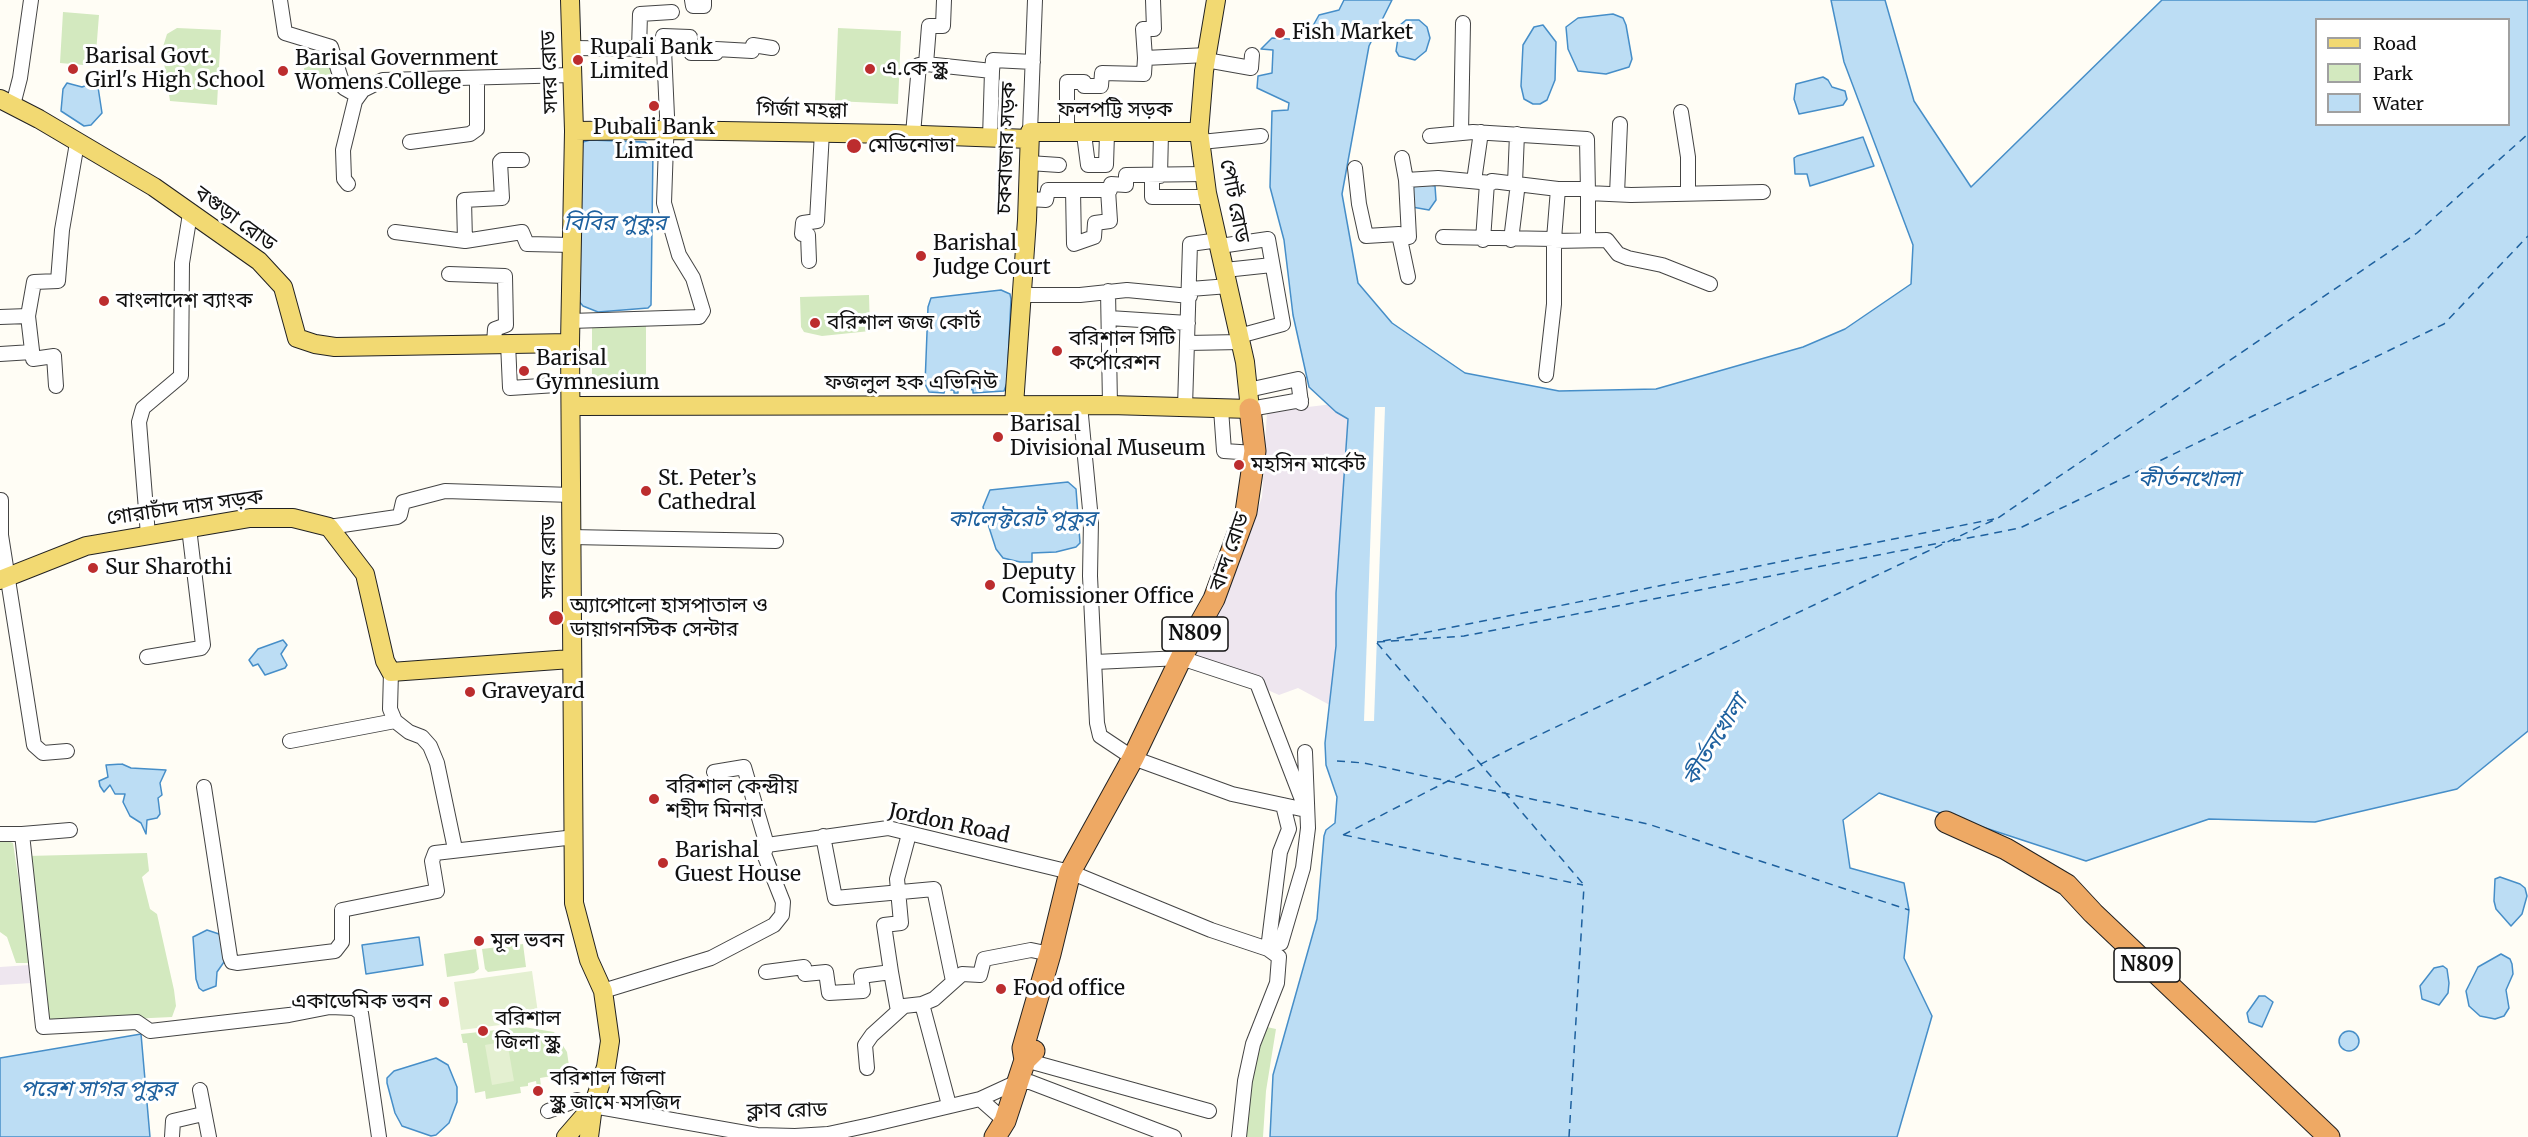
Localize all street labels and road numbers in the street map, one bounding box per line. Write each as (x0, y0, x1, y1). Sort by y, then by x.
street label: সদর রোড (536, 30, 564, 114)
street label: চকবাজার সড়ক (992, 81, 1022, 215)
street label: গির্জা মহল্লা (756, 97, 848, 123)
street label: ফলপট্টি সড়ক (1057, 97, 1173, 123)
street label: পোর্ট রোড (1214, 157, 1254, 245)
street label: বগুড়া রোড (189, 181, 281, 257)
street label: ফজলুল হক এভিনিউ (824, 370, 998, 396)
street label: গোরাচাঁদ দাস সড়ক (105, 485, 265, 531)
street label: বান্দ রোড (1205, 509, 1255, 595)
street label: সদর রোড (536, 516, 562, 598)
road number: N809 (1162, 617, 1228, 651)
street label: Jordon Road (886, 799, 1012, 849)
road number: N809 (2114, 948, 2180, 982)
street label: ক্লাব রোড (747, 1098, 827, 1124)

